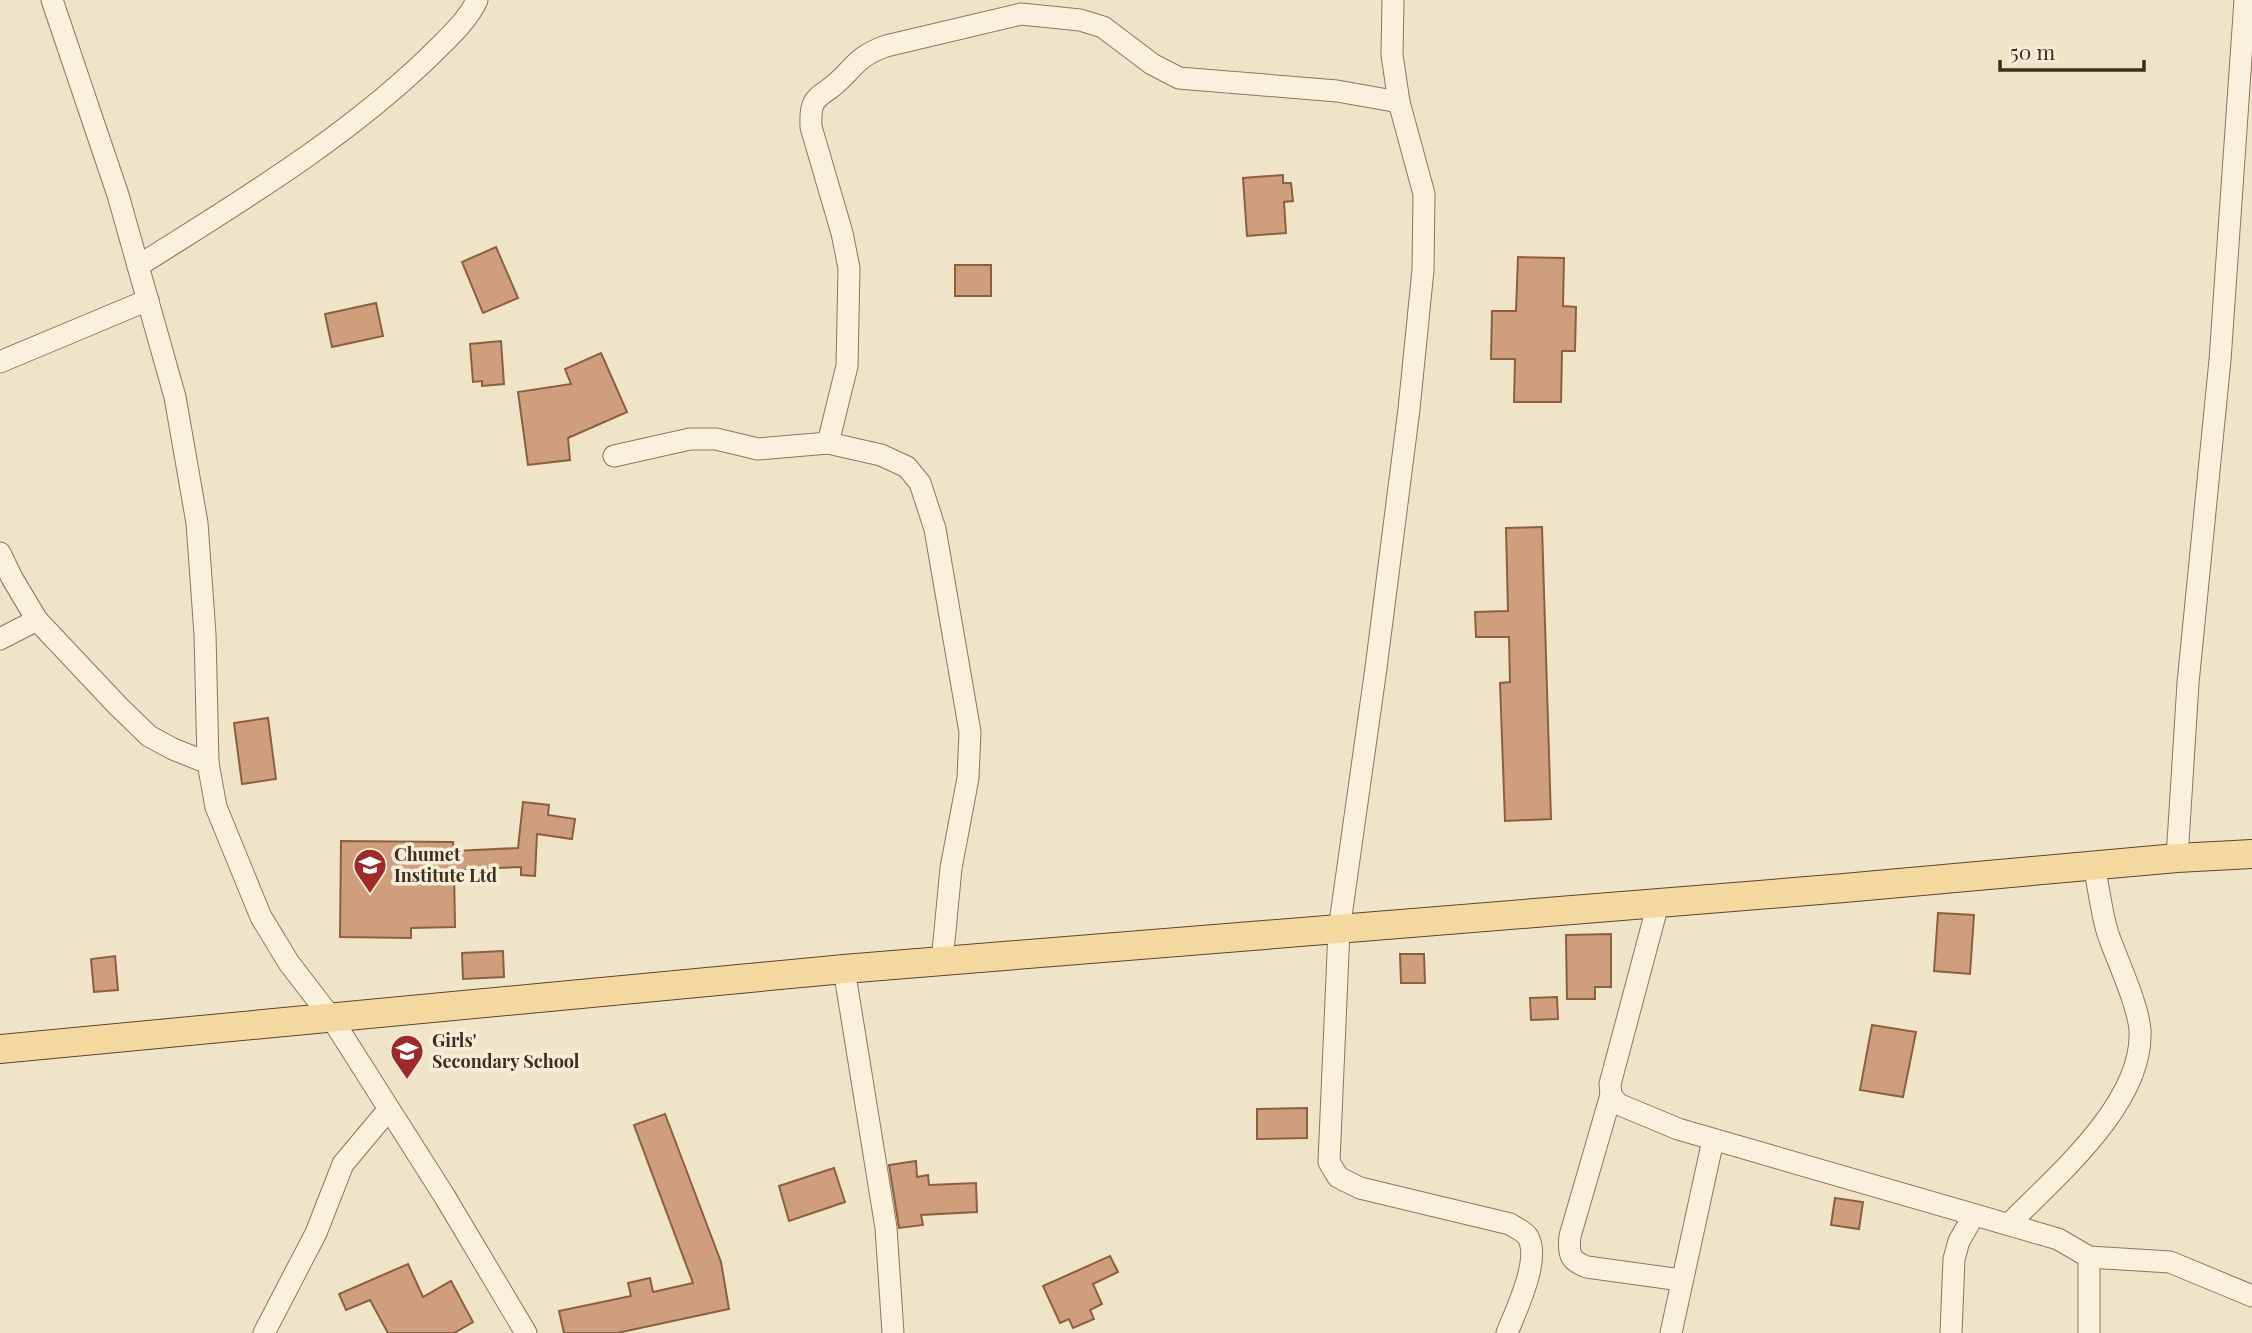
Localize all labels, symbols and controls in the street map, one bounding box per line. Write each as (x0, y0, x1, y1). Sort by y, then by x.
scale bar (2000, 28, 2144, 72)
text: 50 m (2010, 37, 2056, 65)
place label: Chumet Institute Ltd (394, 842, 497, 887)
school or university icon: Chumet Institute Ltd (351, 846, 389, 895)
place label: Girls' Secondary School (432, 1028, 580, 1073)
school or university icon: Girls' Secondary School (388, 1032, 426, 1081)

